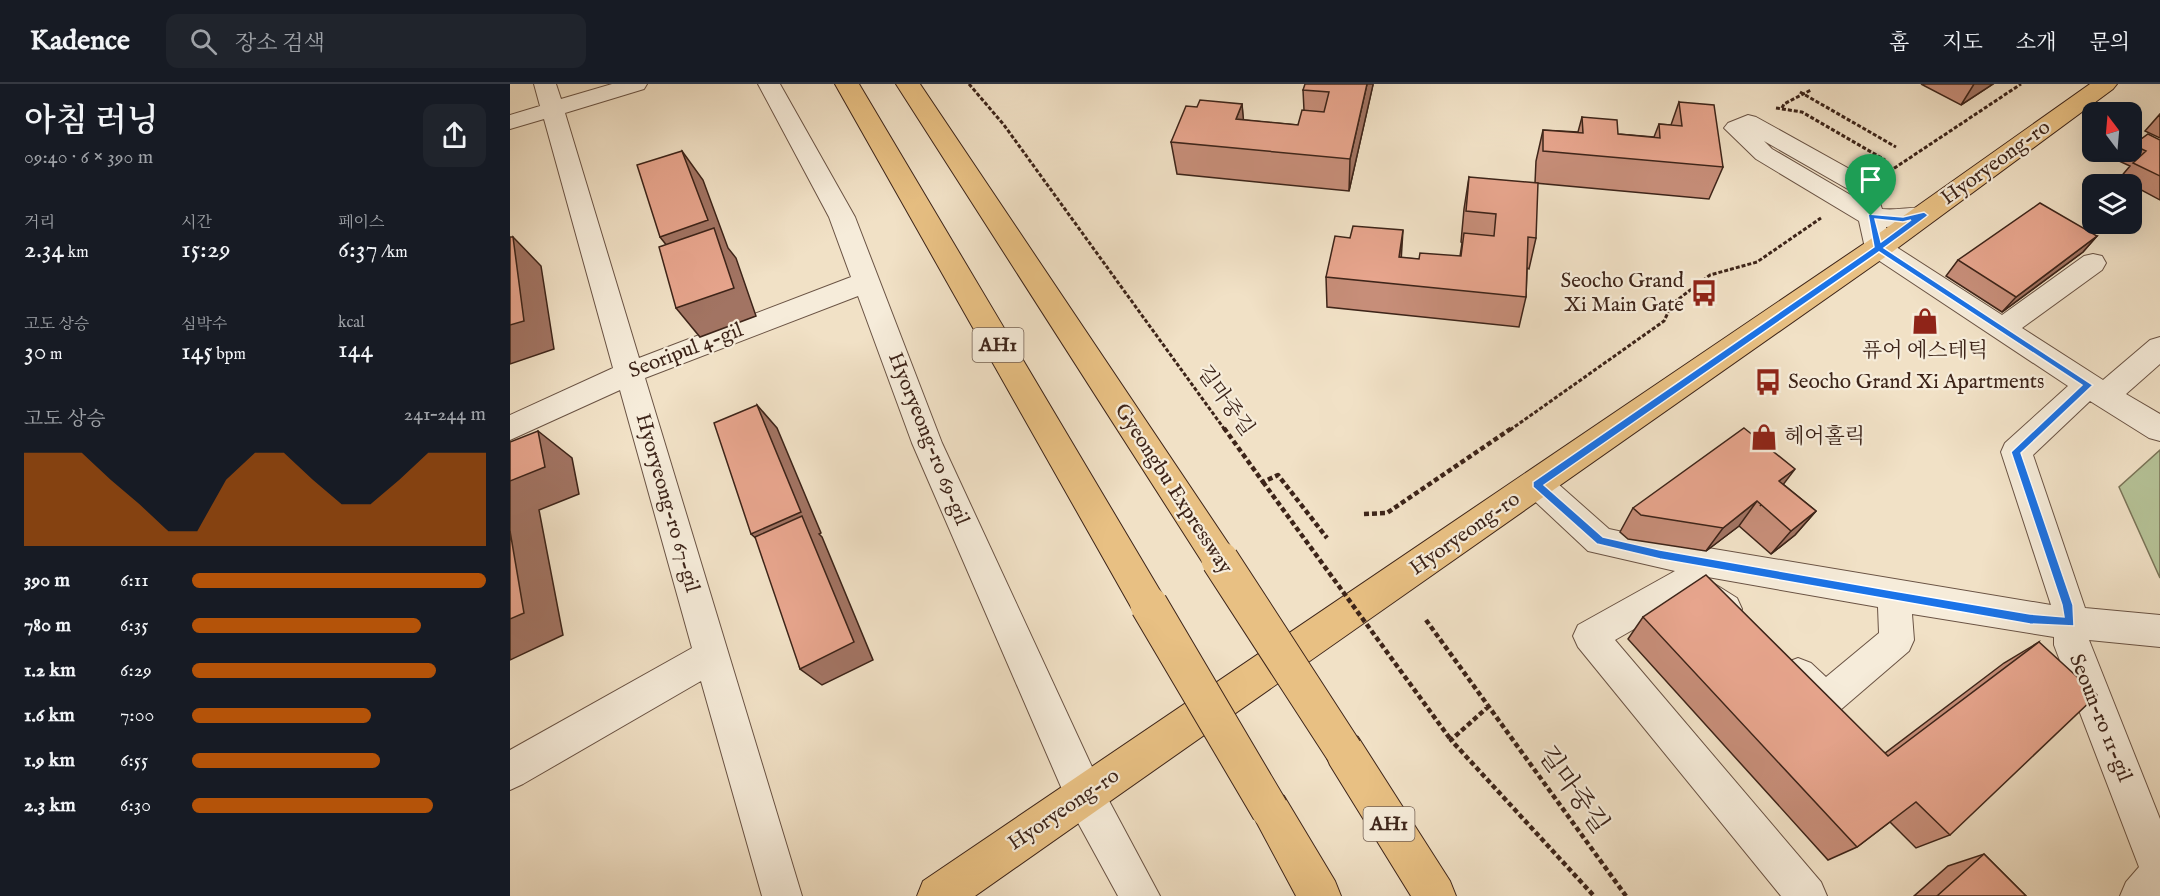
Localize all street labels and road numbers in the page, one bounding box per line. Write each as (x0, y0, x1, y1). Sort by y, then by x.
street label: Hyoryeong-ro (1936, 114, 2056, 212)
street label: Seoripul 4-gil (625, 317, 747, 385)
road number: AH1 (972, 328, 1024, 362)
street label: Hyoryeong-ro 69-gil (881, 349, 975, 530)
street label: 길마중길 (1190, 360, 1260, 442)
street label: Gyeongbu Expressway (1108, 399, 1239, 580)
street label: Hyoryeong-ro 67-gil (629, 411, 705, 596)
street label: Hyoryeong-ro (1404, 486, 1526, 582)
street label: Seoun-ro 11-gil (2062, 650, 2138, 786)
street label: 길마중길 (1530, 740, 1616, 840)
street label: Hyoryeong-ro (1003, 763, 1125, 857)
road number: AH1 (1364, 807, 1414, 841)

